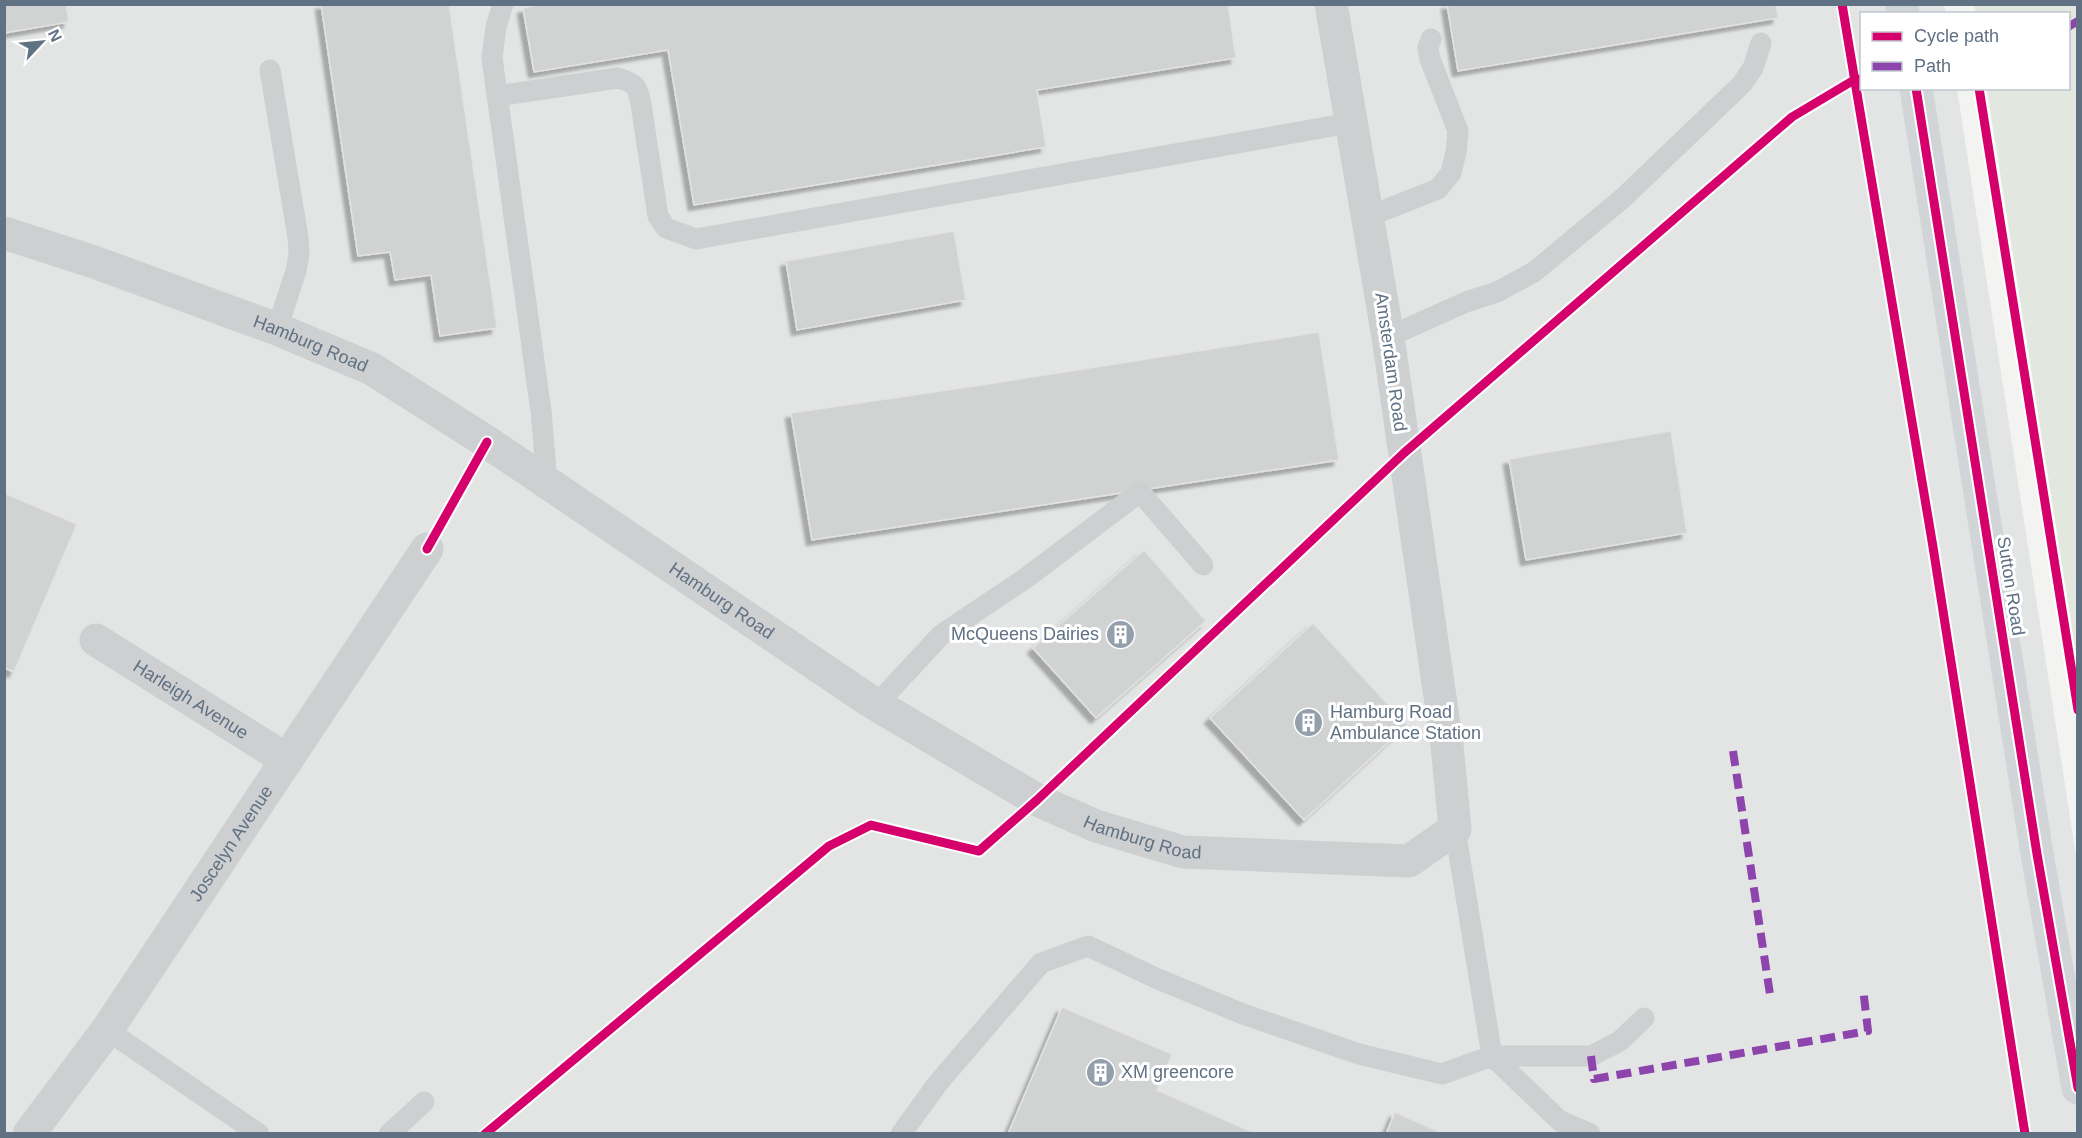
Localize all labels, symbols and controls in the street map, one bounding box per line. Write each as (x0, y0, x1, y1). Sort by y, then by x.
north arrow (12, 12, 72, 72)
legend (1860, 12, 2070, 90)
text: Cycle path (1914, 26, 1999, 46)
text: N (45, 27, 65, 45)
text: Path (1914, 56, 1951, 76)
street label: Amsterdam Road (1371, 291, 1411, 433)
street label: Hamburg Road (251, 311, 371, 376)
street label: Sutton Road (1993, 535, 2029, 637)
street label: Hamburg Road (665, 558, 778, 643)
building icon: McQueens Dairies (1104, 618, 1136, 650)
place label: McQueens Dairies (951, 624, 1099, 644)
street label: Harleigh Avenue (130, 656, 252, 743)
place label: Hamburg Road Ambulance Station (1330, 702, 1481, 743)
building icon: Hamburg Road Ambulance Station (1293, 706, 1325, 738)
street label: Joscelyn Avenue (185, 782, 277, 905)
street label: Hamburg Road (1080, 812, 1202, 863)
building icon: XM greencore (1084, 1056, 1116, 1088)
place label: XM greencore (1121, 1062, 1234, 1082)

